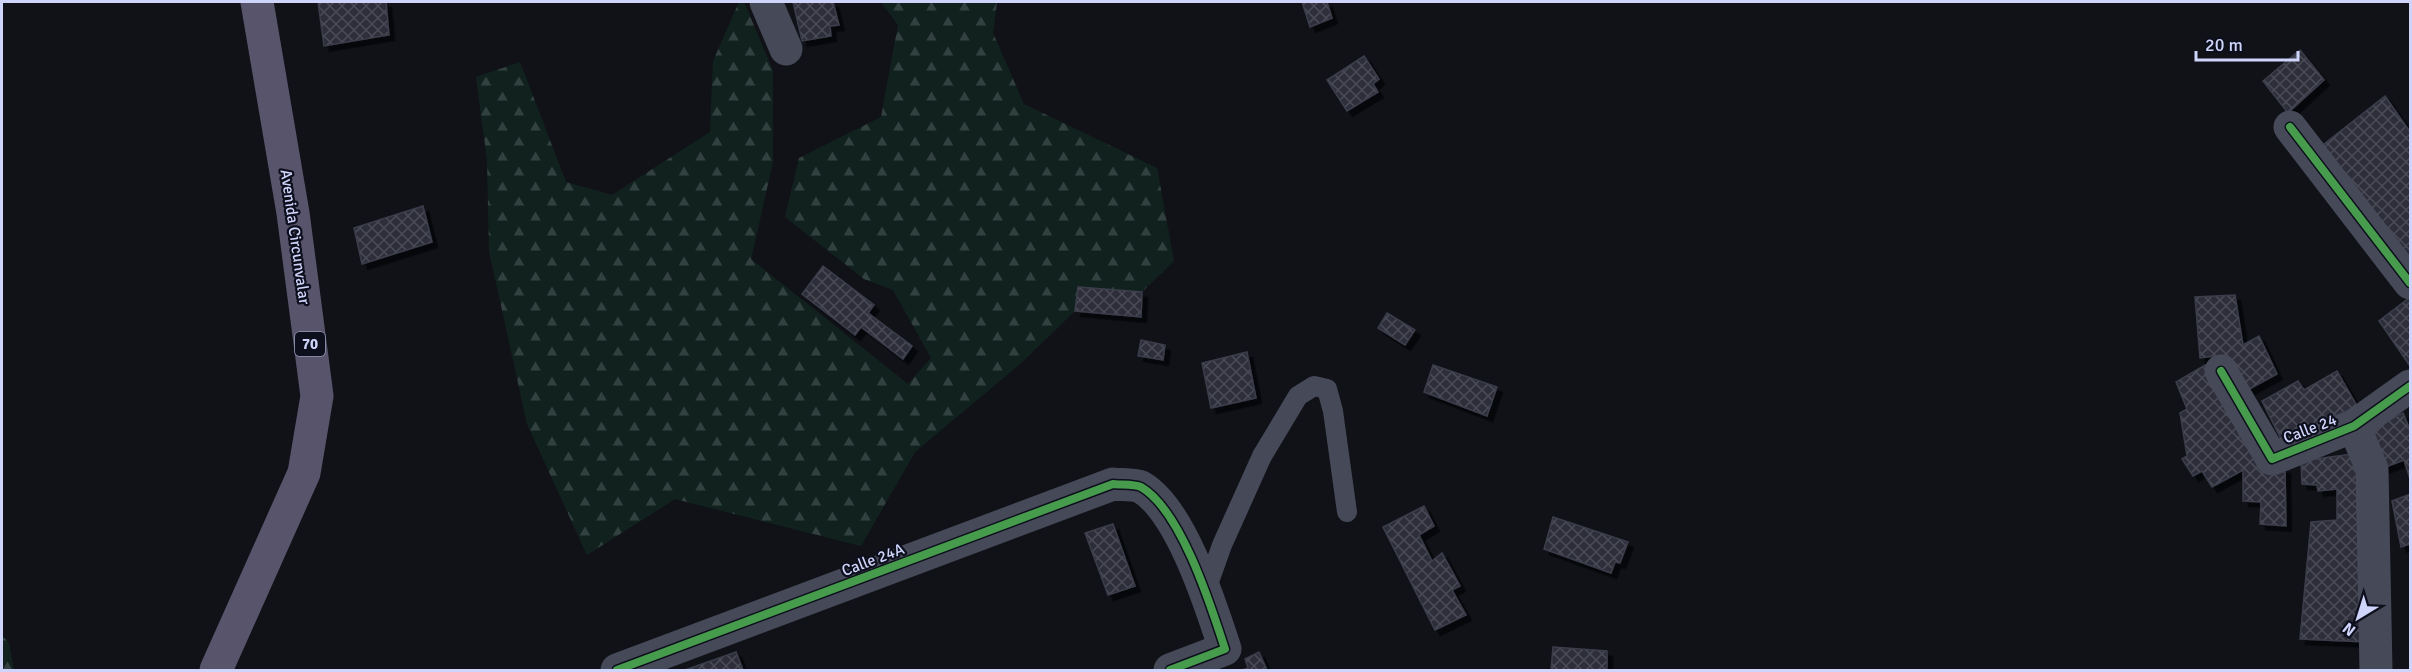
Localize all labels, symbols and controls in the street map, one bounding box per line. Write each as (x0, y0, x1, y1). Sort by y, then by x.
scale bar (2196, 24, 2298, 62)
text: 20 m (2205, 34, 2243, 56)
street label: Avenida Circunvalar (276, 168, 314, 306)
road number: 70 (295, 332, 325, 356)
street label: Calle 24 (2280, 410, 2340, 448)
street label: Calle 24A (839, 539, 907, 581)
north arrow (2328, 588, 2388, 648)
text: N (2339, 618, 2360, 640)

